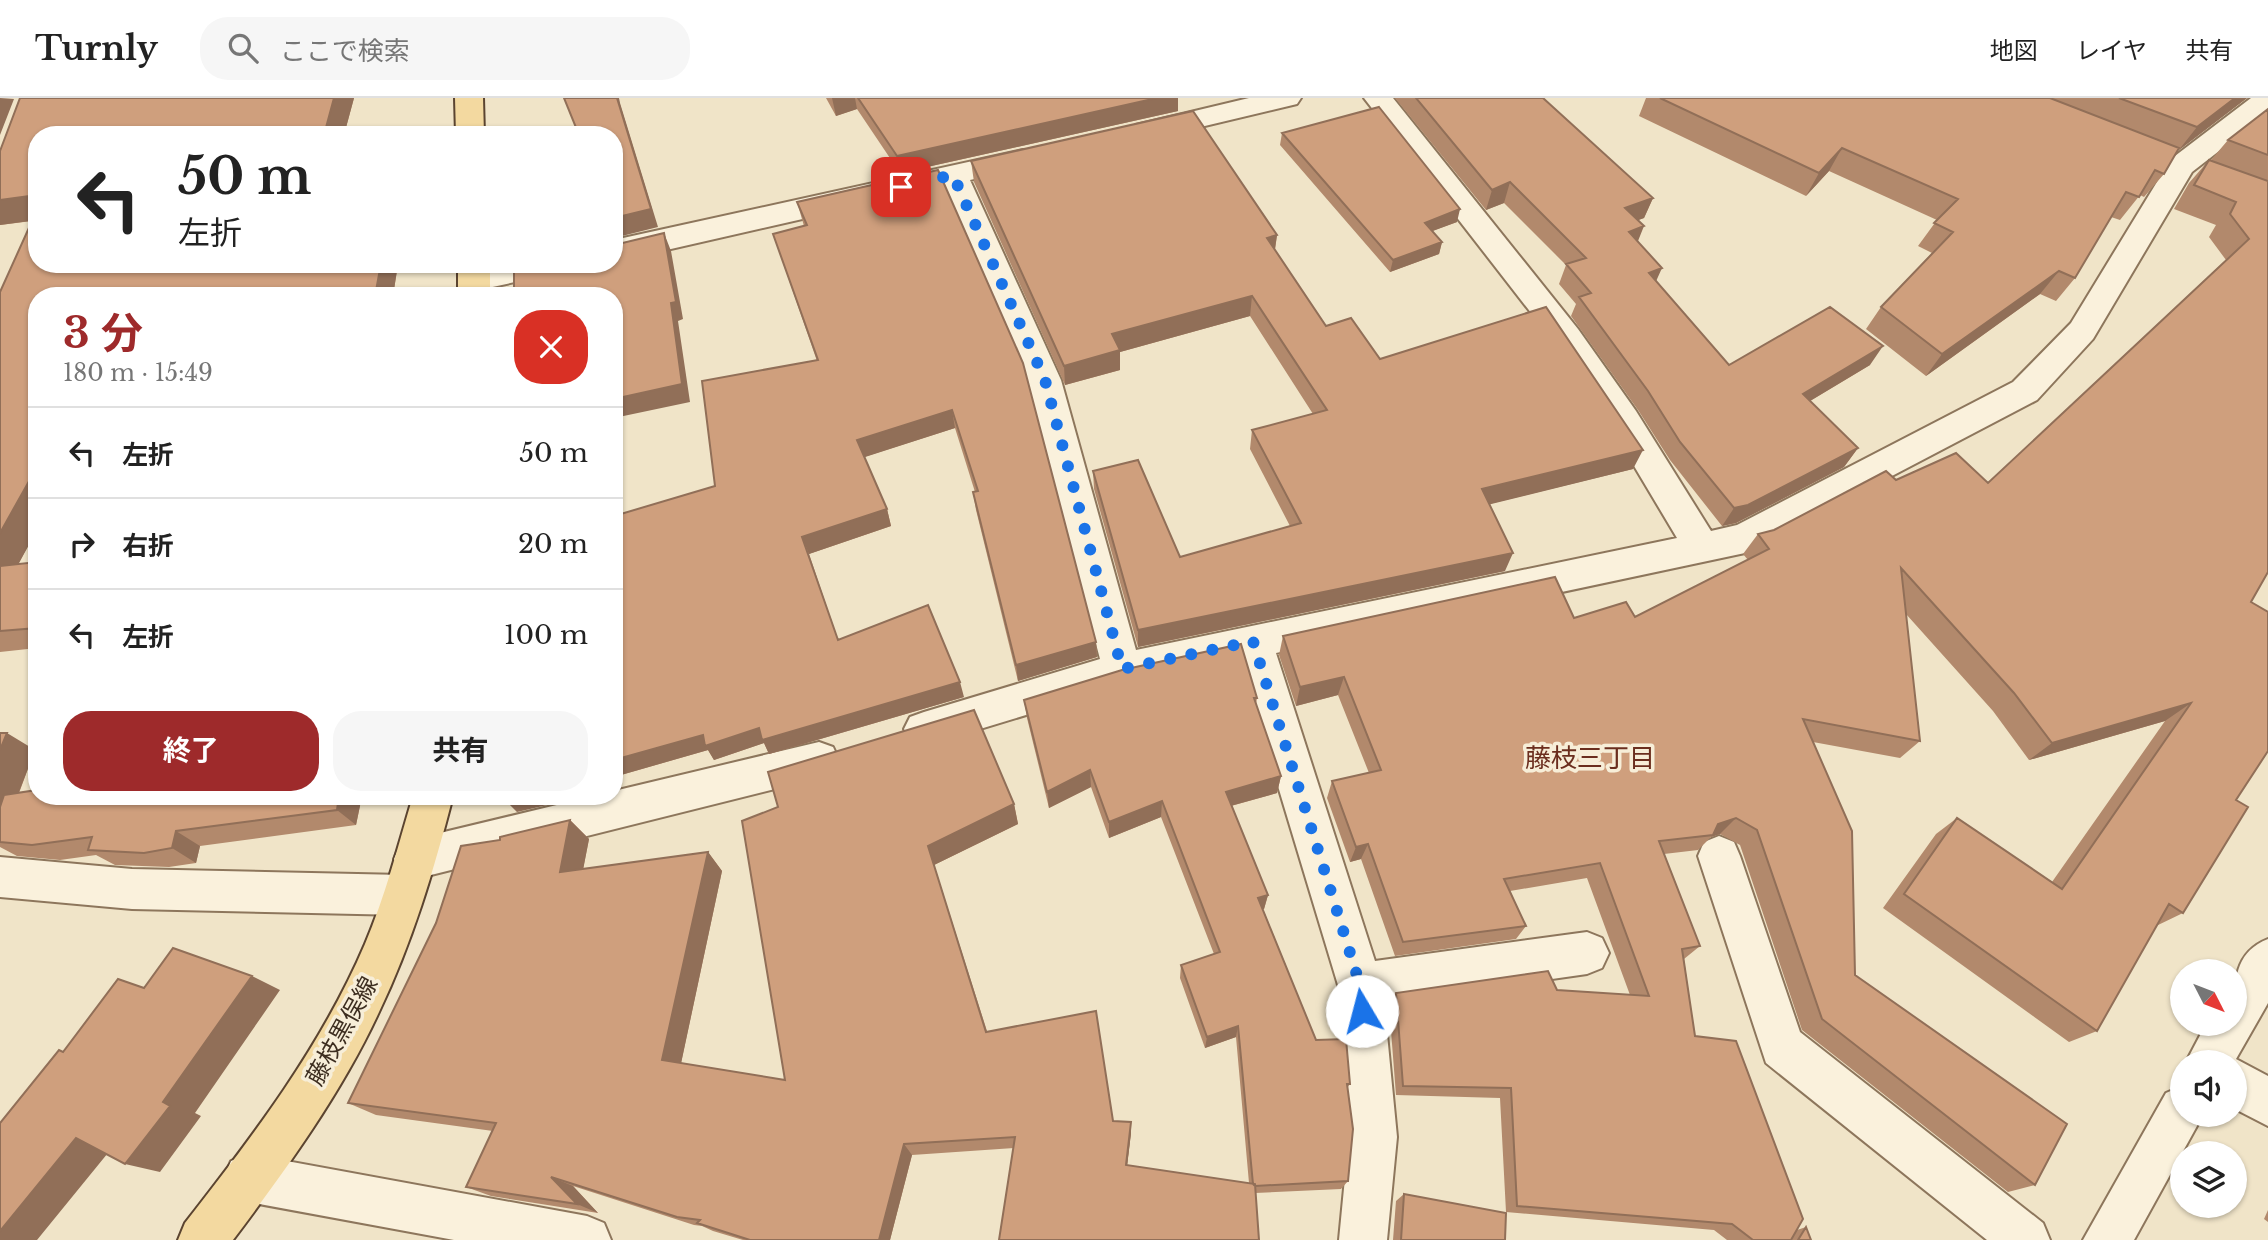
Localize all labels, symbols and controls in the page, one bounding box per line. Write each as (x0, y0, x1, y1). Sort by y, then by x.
search box (200, 17, 690, 80)
text: Turnly (35, 28, 158, 69)
icon: search (224, 29, 262, 67)
text: ここで検索 (280, 35, 410, 67)
text: 地図 (1990, 36, 2038, 65)
text: レイヤ (2076, 36, 2147, 65)
text: 共有 (2185, 36, 2233, 65)
text: 50 m (178, 146, 311, 207)
icon: left (63, 154, 154, 245)
pin (871, 157, 931, 217)
icon: arrive (882, 168, 920, 206)
text: 左折 (178, 213, 242, 253)
text: 3 分 (63, 307, 143, 359)
button: close (514, 310, 588, 384)
text: 180 m · 15:49 (63, 359, 213, 387)
icon: left (63, 434, 101, 472)
text: 50 m (519, 437, 588, 469)
text: 左折 (122, 439, 174, 471)
icon: right (63, 525, 101, 563)
text: 20 m (518, 528, 588, 560)
text: 右折 (122, 530, 174, 562)
icon: left (63, 616, 101, 654)
text: 100 m (504, 619, 588, 651)
text: 左折 (122, 621, 174, 653)
button: 終了 (63, 711, 319, 791)
button: 共有 (333, 711, 588, 791)
district label: 藤枝三丁目 (1525, 742, 1655, 774)
north arrow (2170, 959, 2247, 1036)
map controls (2170, 959, 2247, 1218)
street label: 藤枝黒俣線 (300, 971, 383, 1090)
position arrow (1325, 974, 1399, 1048)
button: sound (2170, 1050, 2247, 1127)
button: layers (2170, 1141, 2247, 1218)

